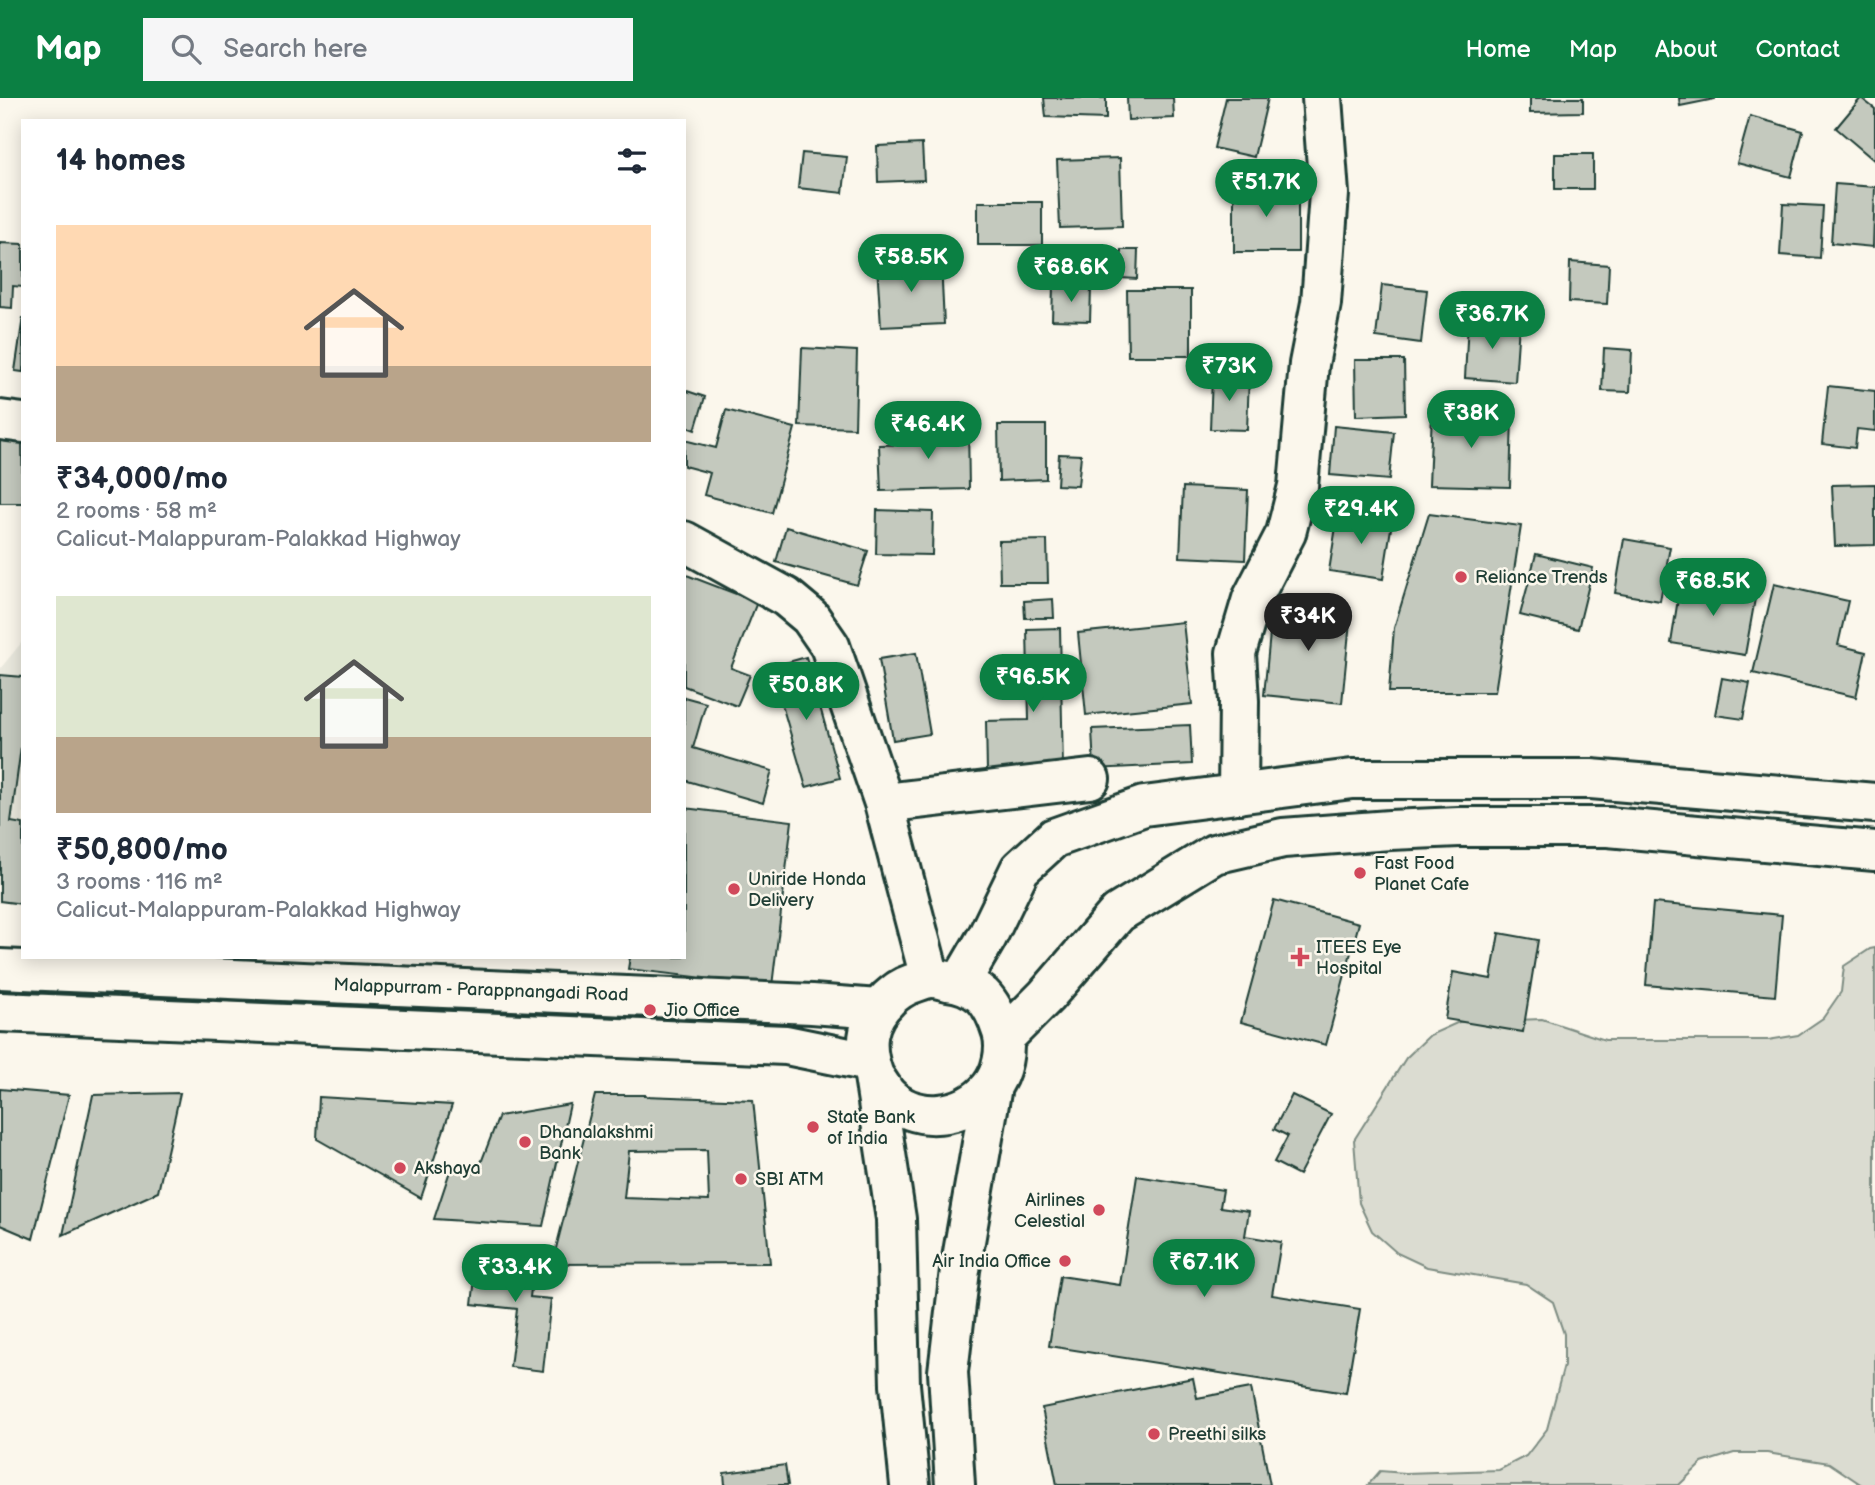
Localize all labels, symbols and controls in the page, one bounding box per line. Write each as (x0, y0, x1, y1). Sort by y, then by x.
search box (143, 18, 633, 81)
text: Map (35, 29, 101, 69)
icon: search (167, 30, 205, 68)
text: Search here (223, 34, 367, 65)
text: Home (1466, 35, 1531, 64)
text: Map (1569, 35, 1617, 64)
text: About (1655, 35, 1717, 64)
text: Contact (1755, 35, 1840, 64)
icon: filters (613, 142, 651, 180)
text: 14 homes (56, 143, 185, 179)
pin: ₹51.7K (1209, 159, 1323, 219)
text: ₹51.7K (1231, 168, 1301, 196)
pin: ₹58.5K (854, 234, 968, 294)
text: ₹58.5K (874, 243, 948, 271)
pin: ₹68.6K (1014, 244, 1128, 304)
text: ₹68.6K (1033, 253, 1109, 281)
icon: home (291, 270, 417, 396)
pin: ₹36.7K (1435, 292, 1549, 351)
text: ₹36.7K (1455, 300, 1529, 328)
pin: ₹73K (1188, 344, 1270, 403)
text: ₹73K (1202, 352, 1256, 380)
pin: ₹38K (1430, 390, 1512, 450)
text: ₹38K (1443, 399, 1499, 427)
pin: ₹46.4K (871, 402, 985, 461)
text: ₹46.4K (891, 410, 965, 438)
text: ₹34,000/mo (56, 461, 228, 497)
pin: ₹29.4K (1304, 486, 1418, 546)
text: ₹29.4K (1324, 495, 1398, 523)
text: 2 rooms · 58 m² (56, 497, 217, 525)
text: Calicut-Malappuram-Palakkad Highway (56, 525, 461, 553)
pin: ₹68.5K (1656, 559, 1770, 618)
place label: Reliance Trends (1475, 567, 1608, 588)
text: ₹68.5K (1676, 567, 1750, 595)
marker: Reliance Trends (1453, 569, 1469, 585)
pin: ₹34K (1267, 594, 1349, 653)
text: ₹34K (1280, 602, 1336, 630)
icon: home (291, 641, 417, 767)
pin: ₹96.5K (976, 654, 1090, 714)
pin: ₹50.8K (749, 662, 863, 722)
text: ₹96.5K (996, 663, 1070, 691)
text: ₹50.8K (768, 671, 844, 699)
text: ₹50,800/mo (56, 832, 228, 868)
place label: Fast Food Planet Cafe (1374, 853, 1469, 895)
marker: Fast Food Planet Cafe (1352, 865, 1368, 881)
text: 3 rooms · 116 m² (56, 868, 223, 896)
place label: Uniride Honda Delivery (748, 869, 866, 911)
marker: Uniride Honda Delivery (726, 881, 742, 897)
text: Calicut-Malappuram-Palakkad Highway (56, 896, 461, 924)
place label: ITEES Eye Hospital (1316, 937, 1402, 979)
marker: ITEES Eye Hospital (1290, 947, 1310, 967)
street label: Malappurram - Parappnangadi Road (333, 974, 629, 1006)
place label: Jio Office (664, 1000, 740, 1021)
marker: Jio Office (642, 1002, 658, 1018)
place label: State Bank of India (827, 1107, 915, 1149)
marker: State Bank of India (805, 1119, 821, 1135)
place label: Dhanalakshmi Bank (539, 1122, 653, 1164)
marker: Dhanalakshmi Bank (517, 1134, 533, 1150)
place label: Akshaya (414, 1158, 481, 1179)
marker: Akshaya (392, 1160, 408, 1176)
place label: SBI ATM (755, 1169, 824, 1190)
marker: SBI ATM (733, 1171, 749, 1187)
place label: Airlines Celestial (1014, 1190, 1085, 1232)
marker: Airlines Celestial (1091, 1202, 1107, 1218)
pin: ₹67.1K (1147, 1240, 1261, 1299)
pin: ₹33.4K (458, 1244, 572, 1304)
text: ₹67.1K (1169, 1248, 1239, 1276)
place label: Air India Office (932, 1251, 1051, 1272)
text: ₹33.4K (478, 1253, 552, 1281)
marker: Air India Office (1057, 1253, 1073, 1269)
place label: Preethi silks (1168, 1424, 1266, 1445)
marker: Preethi silks (1146, 1426, 1162, 1442)

